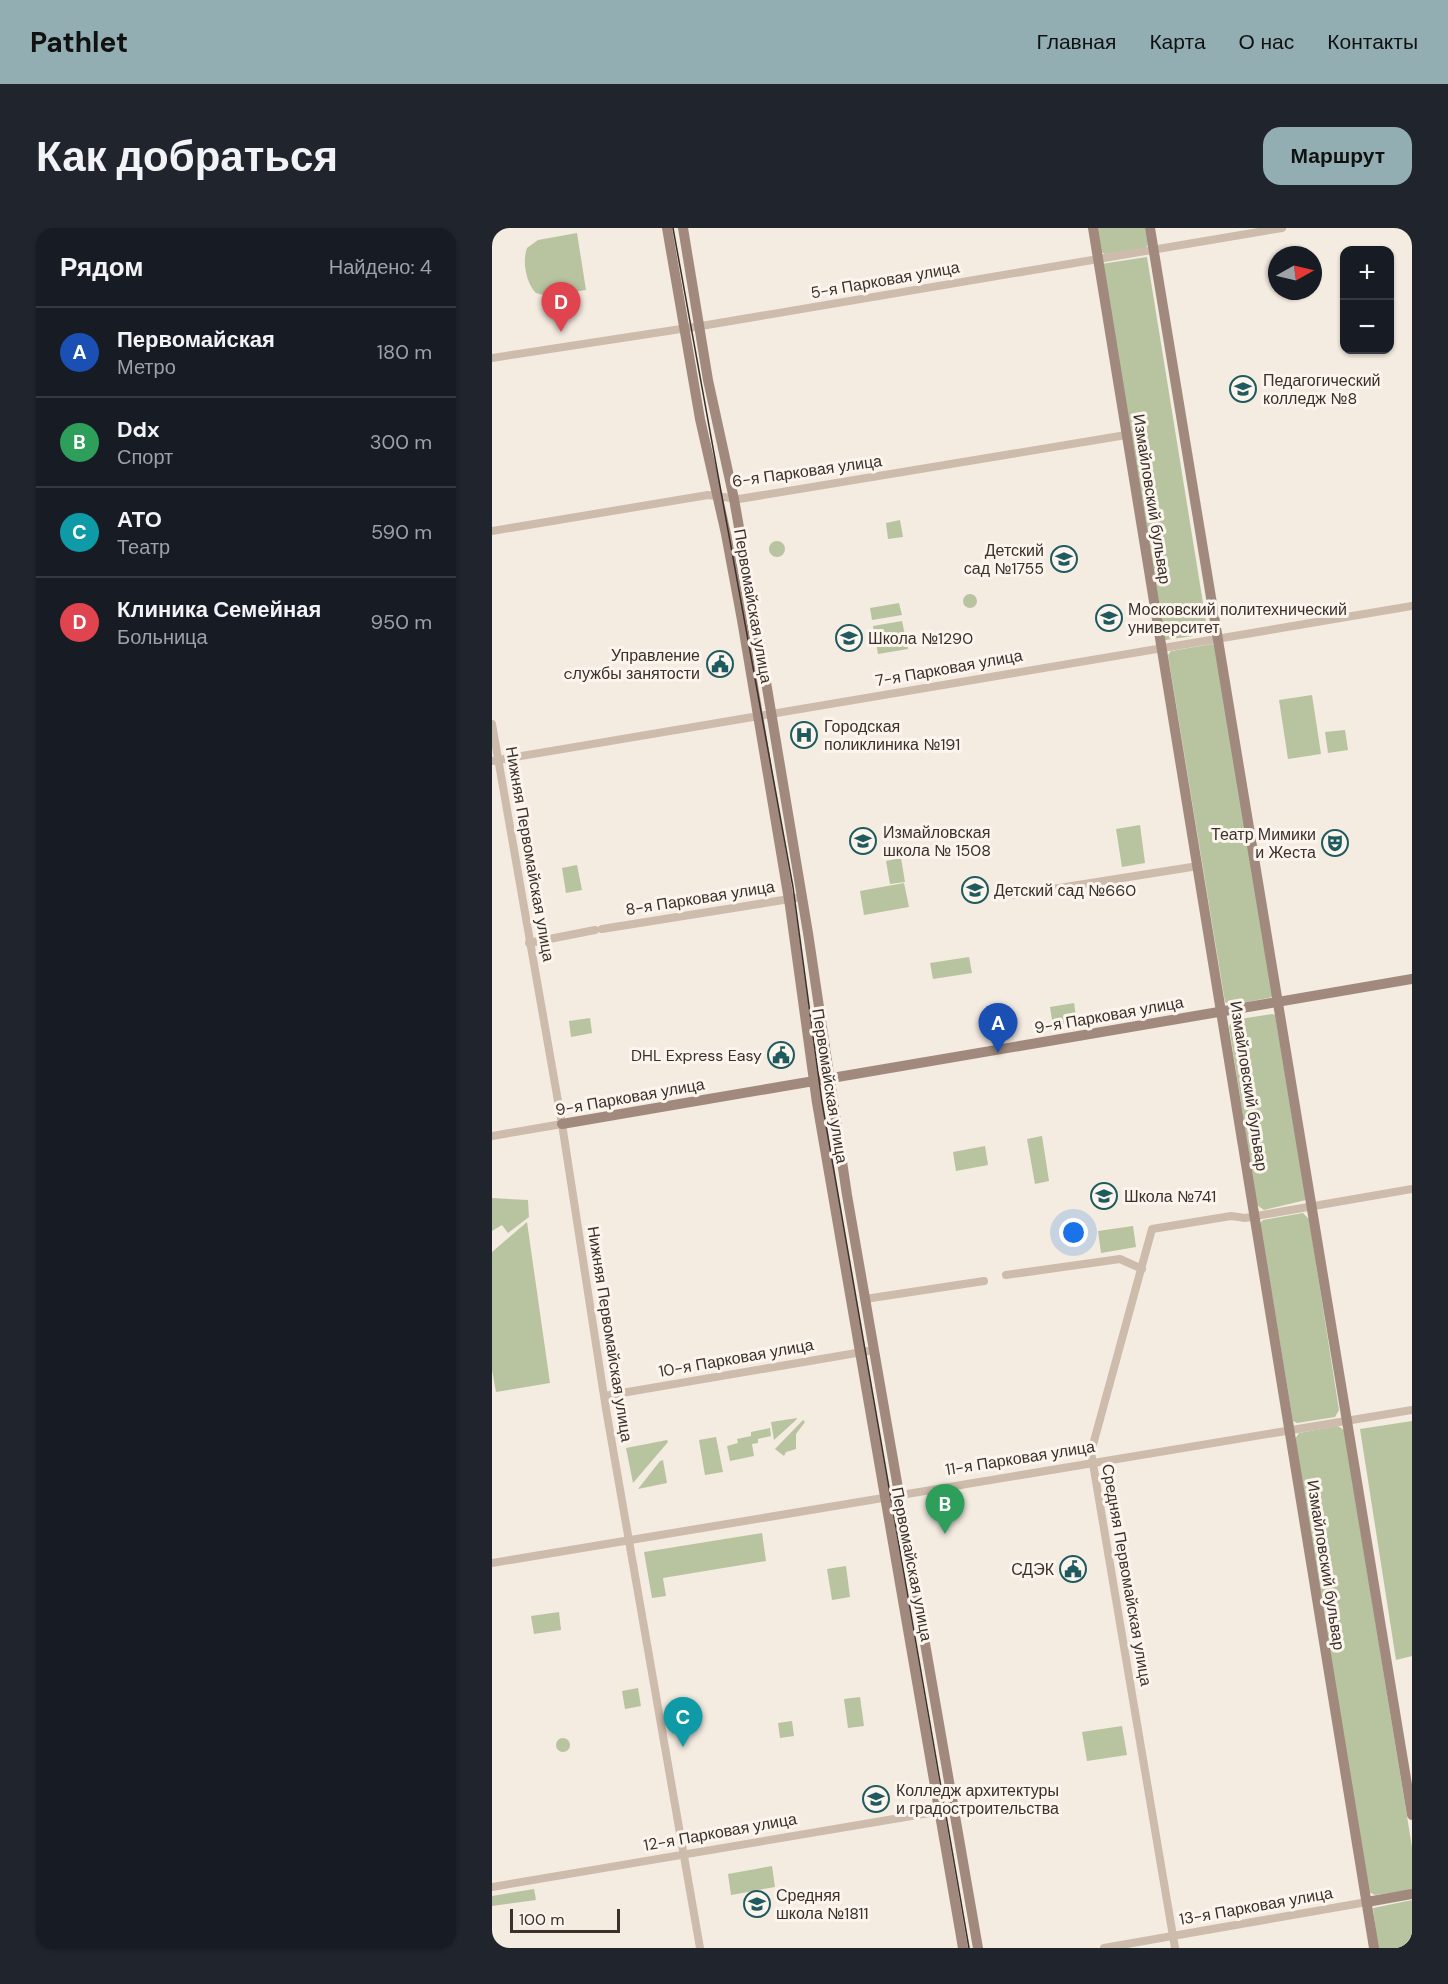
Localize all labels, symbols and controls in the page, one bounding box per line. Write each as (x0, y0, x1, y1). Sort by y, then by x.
text: Pathlet (30, 24, 128, 61)
text: Главная (1036, 28, 1116, 56)
text: Карта (1149, 28, 1206, 56)
text: О нас (1239, 28, 1294, 56)
text: Контакты (1327, 28, 1418, 56)
button: Маршрут (1263, 127, 1412, 185)
text: Как добраться (36, 129, 338, 184)
north arrow (1268, 246, 1322, 300)
map controls (1340, 246, 1394, 354)
button: + (1340, 246, 1394, 300)
text: Рядом (60, 250, 143, 284)
text: Найдено: 4 (329, 254, 432, 280)
street label: 5-я Парковая улица (809, 257, 961, 303)
pin: D (542, 282, 580, 332)
button: − (1340, 300, 1394, 354)
text: Первомайская (117, 325, 275, 354)
text: A (72, 339, 87, 365)
text: 180 m (377, 339, 432, 365)
text: Метро (117, 354, 176, 380)
place label: Педагогический колледж №8 (1263, 370, 1381, 409)
school or university icon: Педагогический колледж №8 (1228, 374, 1258, 404)
street label: Измайловский бульвар (1128, 413, 1176, 586)
text: Ddx (117, 415, 160, 444)
text: B (73, 429, 86, 455)
text: 300 m (370, 429, 432, 455)
text: Спорт (117, 444, 173, 470)
street label: 6-я Парковая улица (731, 450, 883, 492)
text: АТО (117, 505, 162, 534)
text: C (72, 519, 87, 545)
text: 590 m (371, 519, 432, 545)
street label: Первомайская улица (729, 527, 777, 685)
text: Театр (117, 534, 170, 560)
place label: Детский сад №1755 (964, 540, 1044, 579)
school or university icon: Детский сад №1755 (1049, 544, 1079, 574)
text: Клиника Семейная (117, 595, 321, 624)
place label: Московский политехнический университет (1128, 599, 1347, 638)
school or university icon: Московский политехнический университет (1094, 603, 1124, 633)
text: D (72, 609, 87, 635)
text: 950 m (370, 609, 432, 635)
school or university icon: Школа №1290 (834, 623, 864, 653)
text: Больница (117, 624, 208, 650)
place label: Школа №1290 (868, 628, 973, 649)
place label: Управление cлужбы занятости (563, 645, 700, 684)
street label: 7-я Парковая улица (874, 645, 1024, 691)
public building icon: Управление cлужбы занятости (705, 649, 735, 679)
place label: Городская поликлиника №191 (824, 716, 960, 755)
hospital icon: Городская поликлиника №191 (789, 720, 819, 750)
street label: Нижняя Первомайская улица (501, 745, 559, 963)
place label: Измайловская школа № 1508 (883, 822, 991, 861)
place label: Театр Мимики и Жеста (1211, 824, 1316, 863)
school or university icon: Измайловская школа № 1508 (848, 826, 878, 856)
theatre icon: Театр Мимики и Жеста (1320, 828, 1350, 858)
school or university icon: Детский сад №660 (960, 875, 990, 905)
street label: 8-я Парковая улица (624, 876, 776, 920)
place label: Детский сад №660 (994, 880, 1136, 901)
street label: 9-я Парковая улица (1033, 992, 1185, 1038)
street label: Измайловский бульвар (1225, 1000, 1273, 1173)
pin: A (978, 1004, 1018, 1053)
street label: Первомайская улица (807, 1007, 853, 1165)
public building icon: DHL Express Easy (766, 1040, 796, 1070)
place label: DHL Express Easy (631, 1045, 762, 1066)
street label: 9-я Парковая улица (554, 1074, 706, 1120)
school or university icon: Школа №741 (1089, 1181, 1119, 1211)
place label: Школа №741 (1124, 1186, 1216, 1207)
your location (1059, 1218, 1088, 1247)
street label: Нижняя Первомайская улица (583, 1225, 637, 1443)
street label: 10-я Парковая улица (657, 1334, 815, 1382)
street label: 11-я Парковая улица (944, 1436, 1096, 1480)
street label: Средняя Первомайская улица (1097, 1462, 1157, 1688)
street label: Измайловский бульвар (1302, 1479, 1350, 1652)
pin: B (926, 1484, 964, 1534)
street label: Первомайская улица (887, 1485, 937, 1643)
public building icon: СДЭК (1058, 1554, 1088, 1584)
place label: СДЭК (1011, 1559, 1055, 1580)
pin: C (664, 1698, 702, 1747)
place label: Колледж архитектуры и градостроительства (896, 1780, 1059, 1819)
school or university icon: Колледж архитектуры и градостроительства (861, 1784, 891, 1814)
street label: 12-я Парковая улица (642, 1808, 798, 1856)
street label: 13-я Парковая улица (1178, 1882, 1334, 1930)
place label: Средняя школа №1811 (776, 1885, 869, 1924)
school or university icon: Средняя школа №1811 (742, 1889, 772, 1919)
scale bar (510, 1906, 620, 1934)
text: 100 m (519, 1909, 564, 1930)

